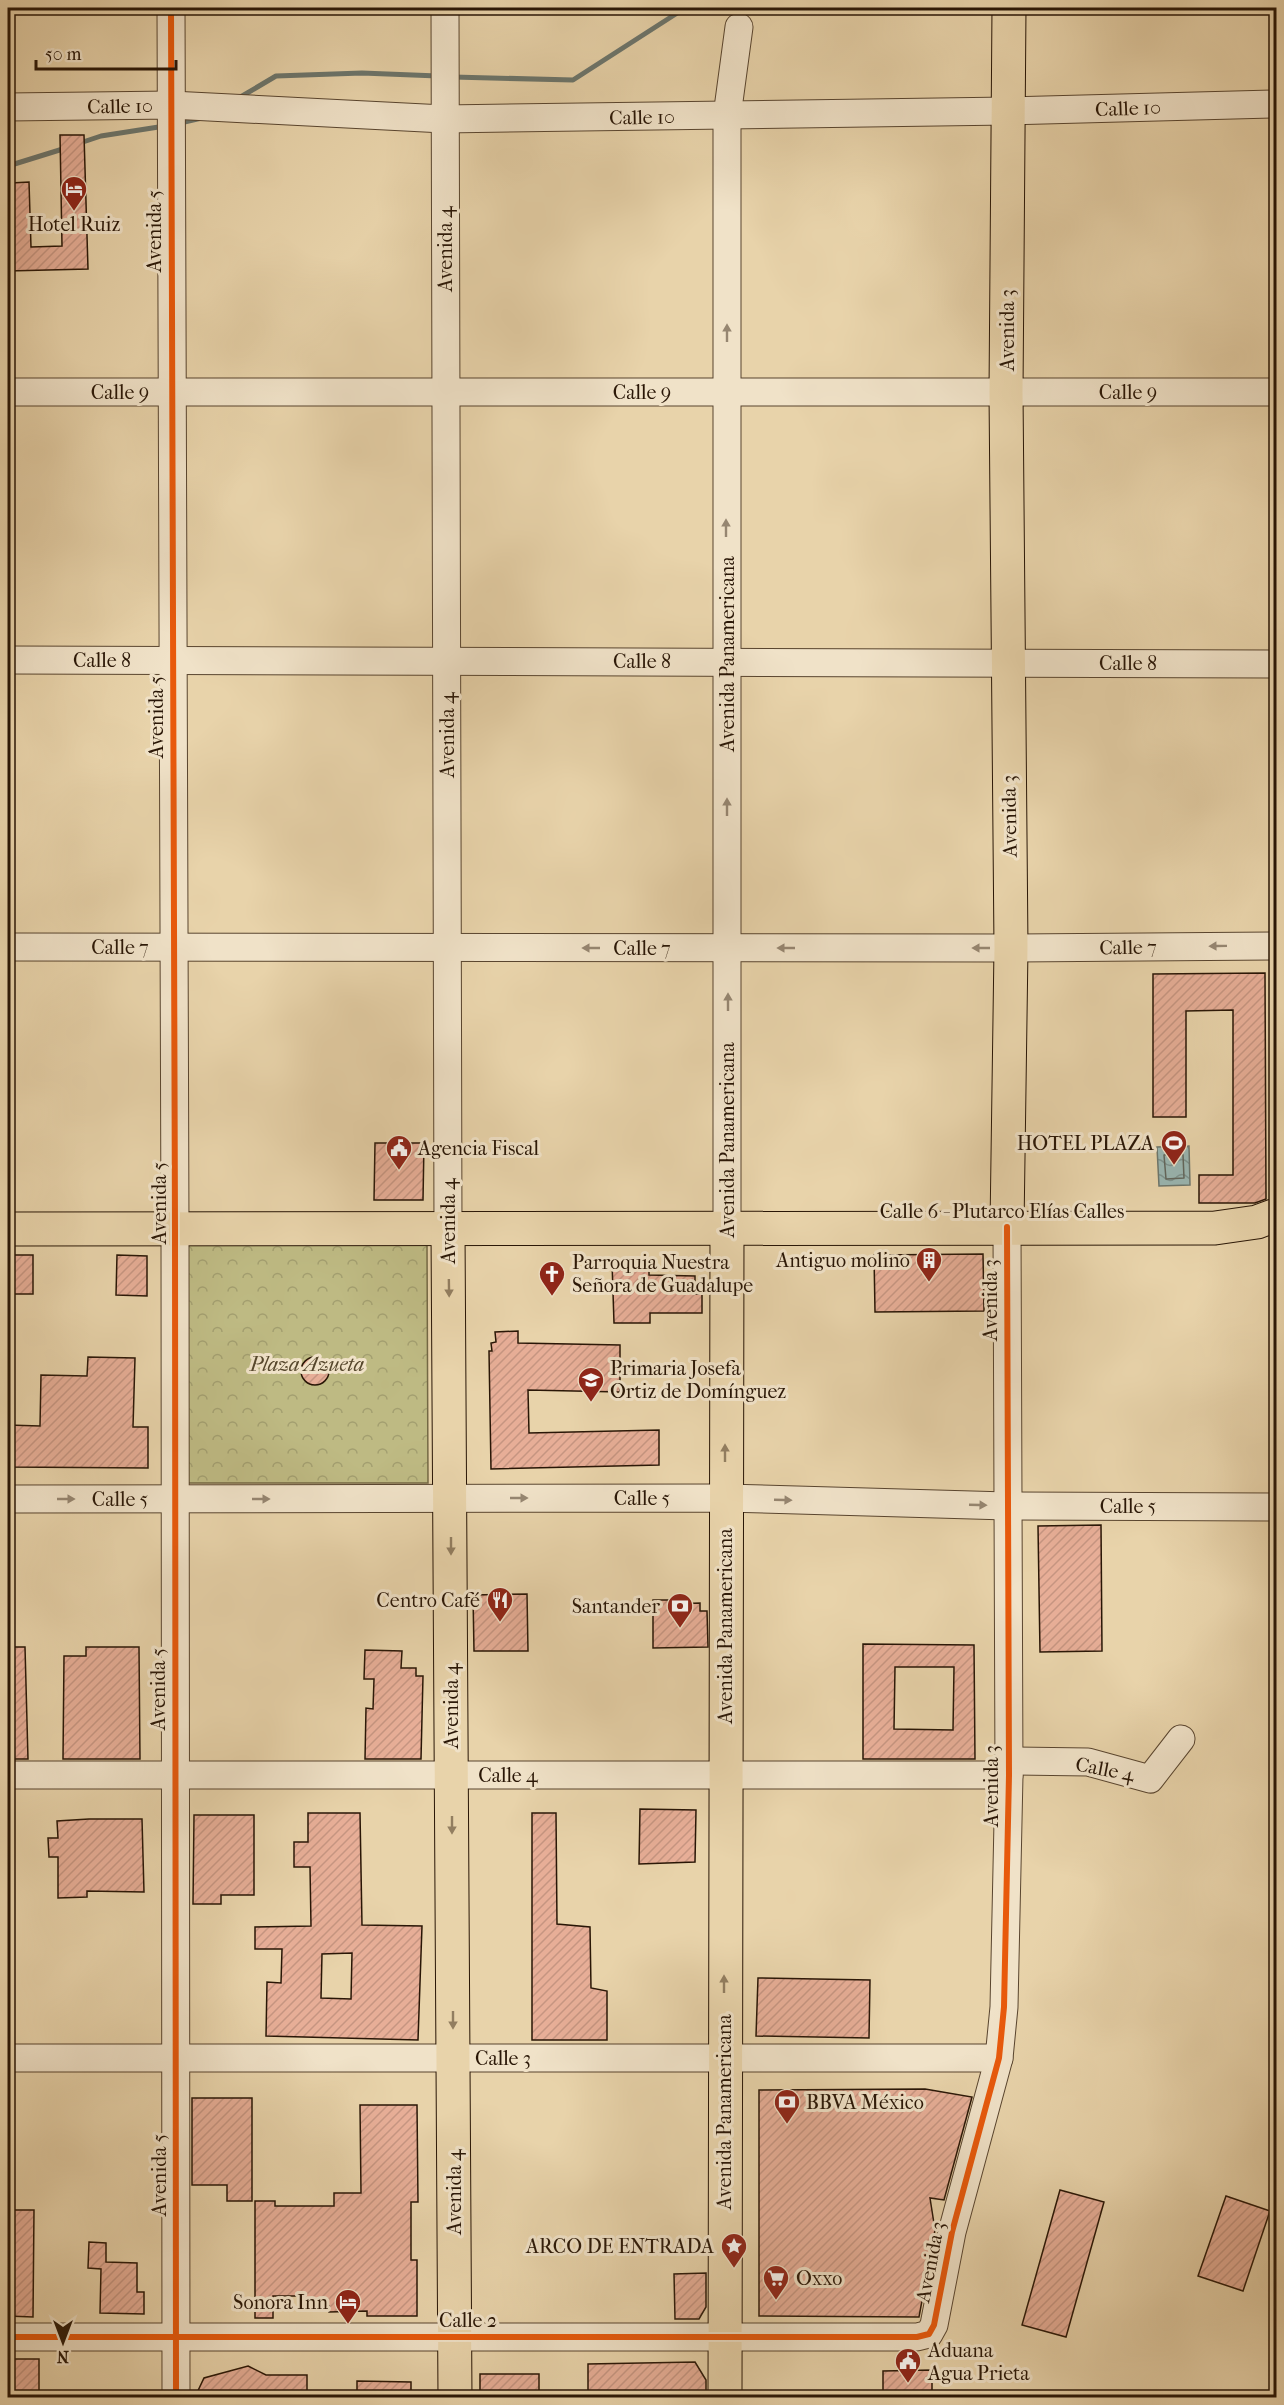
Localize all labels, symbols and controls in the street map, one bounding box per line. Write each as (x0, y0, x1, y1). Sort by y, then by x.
scale bar (36, 33, 176, 71)
text: 50 m (45, 44, 82, 65)
street label: Calle 10 (87, 94, 153, 119)
street label: Calle 10 (1095, 96, 1161, 121)
street label: Calle 10 (609, 105, 675, 130)
hotel icon: Hotel Ruiz (59, 174, 89, 212)
street label: Avenida 5 (143, 190, 166, 273)
street label: Avenida 4 (434, 205, 457, 293)
place label: Hotel Ruiz (28, 213, 120, 236)
street label: Avenida 3 (996, 289, 1019, 372)
one-way arrow (722, 323, 732, 342)
street label: Calle 9 (91, 381, 149, 404)
street label: Calle 9 (613, 381, 671, 404)
street label: Calle 9 (1099, 381, 1157, 404)
one-way arrow (721, 518, 731, 537)
street label: Avenida Panamericana (716, 556, 739, 753)
street label: Calle 8 (73, 649, 131, 672)
street label: Calle 8 (613, 650, 671, 673)
street label: Calle 8 (1099, 652, 1157, 675)
street label: Avenida 5 (145, 676, 168, 759)
street label: Avenida 4 (436, 691, 459, 779)
street label: Avenida 3 (997, 775, 1022, 858)
one-way arrow (723, 797, 732, 816)
street label: Calle 7 (1099, 935, 1157, 959)
street label: Calle 7 (91, 936, 149, 959)
street label: Calle 7 (613, 937, 671, 960)
one-way arrow (1209, 941, 1228, 951)
one-way arrow (582, 943, 601, 953)
one-way arrow (777, 943, 796, 953)
one-way arrow (972, 943, 991, 953)
one-way arrow (723, 992, 733, 1011)
street label: Avenida Panamericana (716, 1042, 739, 1239)
sports icon: HOTEL PLAZA (1159, 1128, 1189, 1166)
place label: HOTEL PLAZA (1017, 1132, 1155, 1155)
public building icon: Agencia Fiscal (384, 1133, 414, 1171)
place label: Agencia Fiscal (417, 1137, 539, 1160)
street label: Avenida 5 (148, 1162, 171, 1245)
street label: Avenida 4 (437, 1177, 460, 1265)
street label: Calle 6 - Plutarco Elías Calles (880, 1200, 1124, 1223)
building icon: Antiguo molino (914, 1245, 944, 1283)
place label: Antiguo molino (775, 1249, 910, 1272)
place label: Parroquia Nuestra Señora de Guadalupe (572, 1251, 753, 1297)
church icon: Parroquia Nuestra Señora de Guadalupe (537, 1259, 567, 1297)
street label: Avenida 3 (979, 1259, 1002, 1342)
one-way arrow (444, 1279, 454, 1298)
park label: Plaza Azueta (249, 1353, 364, 1376)
place label: Primaria Josefa Ortiz de Domínguez (610, 1357, 786, 1403)
school or university icon: Primaria Josefa Ortiz de Domínguez (576, 1365, 606, 1403)
one-way arrow (720, 1443, 730, 1462)
street label: Calle 5 (614, 1487, 670, 1510)
street label: Calle 5 (92, 1488, 148, 1511)
one-way arrow (509, 1493, 528, 1503)
one-way arrow (57, 1494, 76, 1504)
one-way arrow (252, 1494, 271, 1504)
one-way arrow (774, 1495, 793, 1505)
street label: Calle 5 (1100, 1495, 1156, 1518)
one-way arrow (969, 1500, 988, 1510)
street label: Avenida Panamericana (714, 1528, 737, 1725)
one-way arrow (446, 1537, 456, 1556)
restaurant icon: Centro Café (485, 1585, 515, 1623)
place label: Centro Café (376, 1589, 480, 1612)
bank icon: Santander (665, 1591, 695, 1629)
place label: Santander (572, 1595, 660, 1618)
street label: Avenida 5 (147, 1648, 170, 1731)
street label: Avenida 4 (440, 1662, 463, 1750)
street label: Avenida 3 (980, 1745, 1003, 1828)
street label: Calle 4 (1073, 1753, 1138, 1787)
street label: Calle 4 (478, 1764, 539, 1787)
one-way arrow (447, 1816, 457, 1835)
one-way arrow (719, 1974, 729, 1993)
one-way arrow (448, 2011, 458, 2030)
street label: Avenida Panamericana (713, 2014, 736, 2211)
street label: Calle 3 (475, 2047, 531, 2070)
bank icon: BBVA México (772, 2087, 802, 2125)
place label: BBVA México (806, 2091, 924, 2114)
street label: Avenida 5 (148, 2134, 171, 2217)
street label: Avenida 4 (443, 2148, 466, 2236)
street label: Avenida 3 (911, 2220, 950, 2306)
place icon: ARCO DE ENTRADA (719, 2231, 749, 2269)
place label: ARCO DE ENTRADA (525, 2235, 715, 2258)
supermarket icon: Oxxo (761, 2263, 791, 2301)
place label: Oxxo (796, 2267, 843, 2290)
hotel icon: Sonora Inn (333, 2287, 363, 2325)
place label: Sonora Inn (233, 2291, 328, 2314)
street label: Calle 2 (439, 2309, 497, 2332)
north arrow (33, 2312, 93, 2372)
place label: Aduana Agua Prieta (927, 2339, 1030, 2385)
public building icon: Aduana Agua Prieta (893, 2346, 923, 2384)
text: N (56, 2347, 69, 2366)

